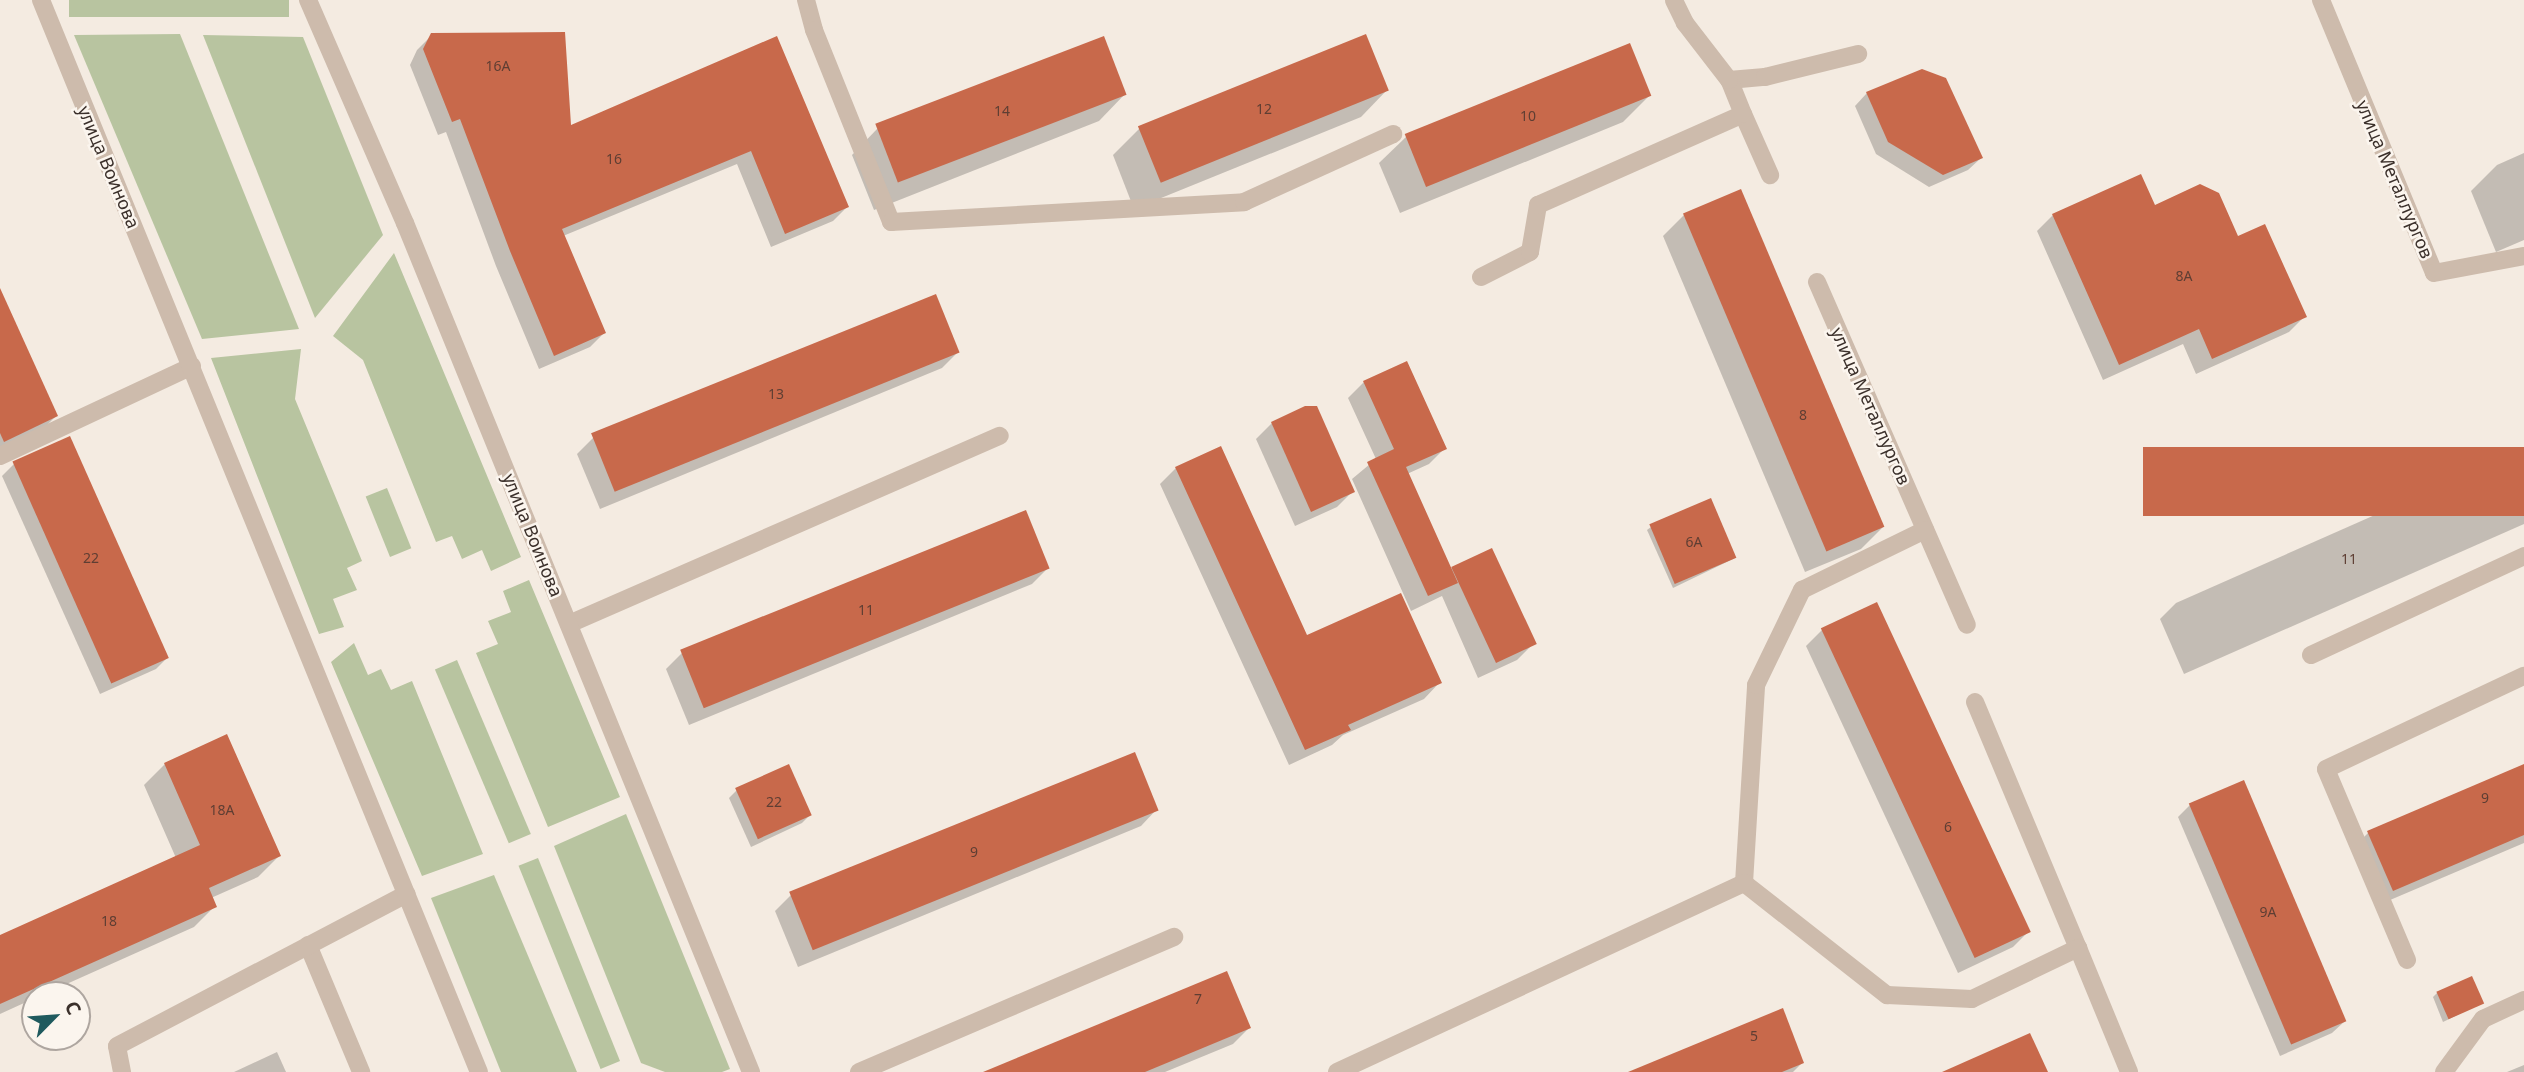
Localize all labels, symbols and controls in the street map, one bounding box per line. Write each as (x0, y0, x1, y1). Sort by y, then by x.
house number: 16А (486, 58, 510, 74)
street label: улица Металлургов (2352, 97, 2438, 261)
house number: 12 (1256, 101, 1272, 117)
street label: улица Воинова (73, 102, 145, 232)
house number: 14 (994, 103, 1010, 119)
house number: 10 (1520, 108, 1536, 124)
house number: 16 (606, 151, 622, 167)
house number: 8А (2176, 268, 2192, 284)
street label: улица Металлургов (1827, 324, 1915, 488)
house number: 13 (768, 386, 784, 402)
house number: 8 (1799, 407, 1807, 423)
street label: улица Воинова (498, 470, 568, 600)
house number: 6А (1686, 534, 1702, 550)
house number: 22 (83, 550, 99, 566)
house number: 11 (2341, 551, 2357, 567)
house number: 11 (858, 602, 874, 618)
house number: 9 (2481, 790, 2489, 806)
house number: 22 (766, 794, 782, 810)
house number: 18А (210, 802, 234, 818)
house number: 6 (1944, 819, 1952, 835)
house number: 9 (970, 844, 978, 860)
house number: 9А (2260, 904, 2276, 920)
house number: 18 (101, 913, 117, 929)
north arrow (21, 981, 91, 1051)
house number: 7 (1194, 991, 1202, 1007)
text: С (59, 997, 88, 1019)
house number: 5 (1750, 1028, 1758, 1044)

